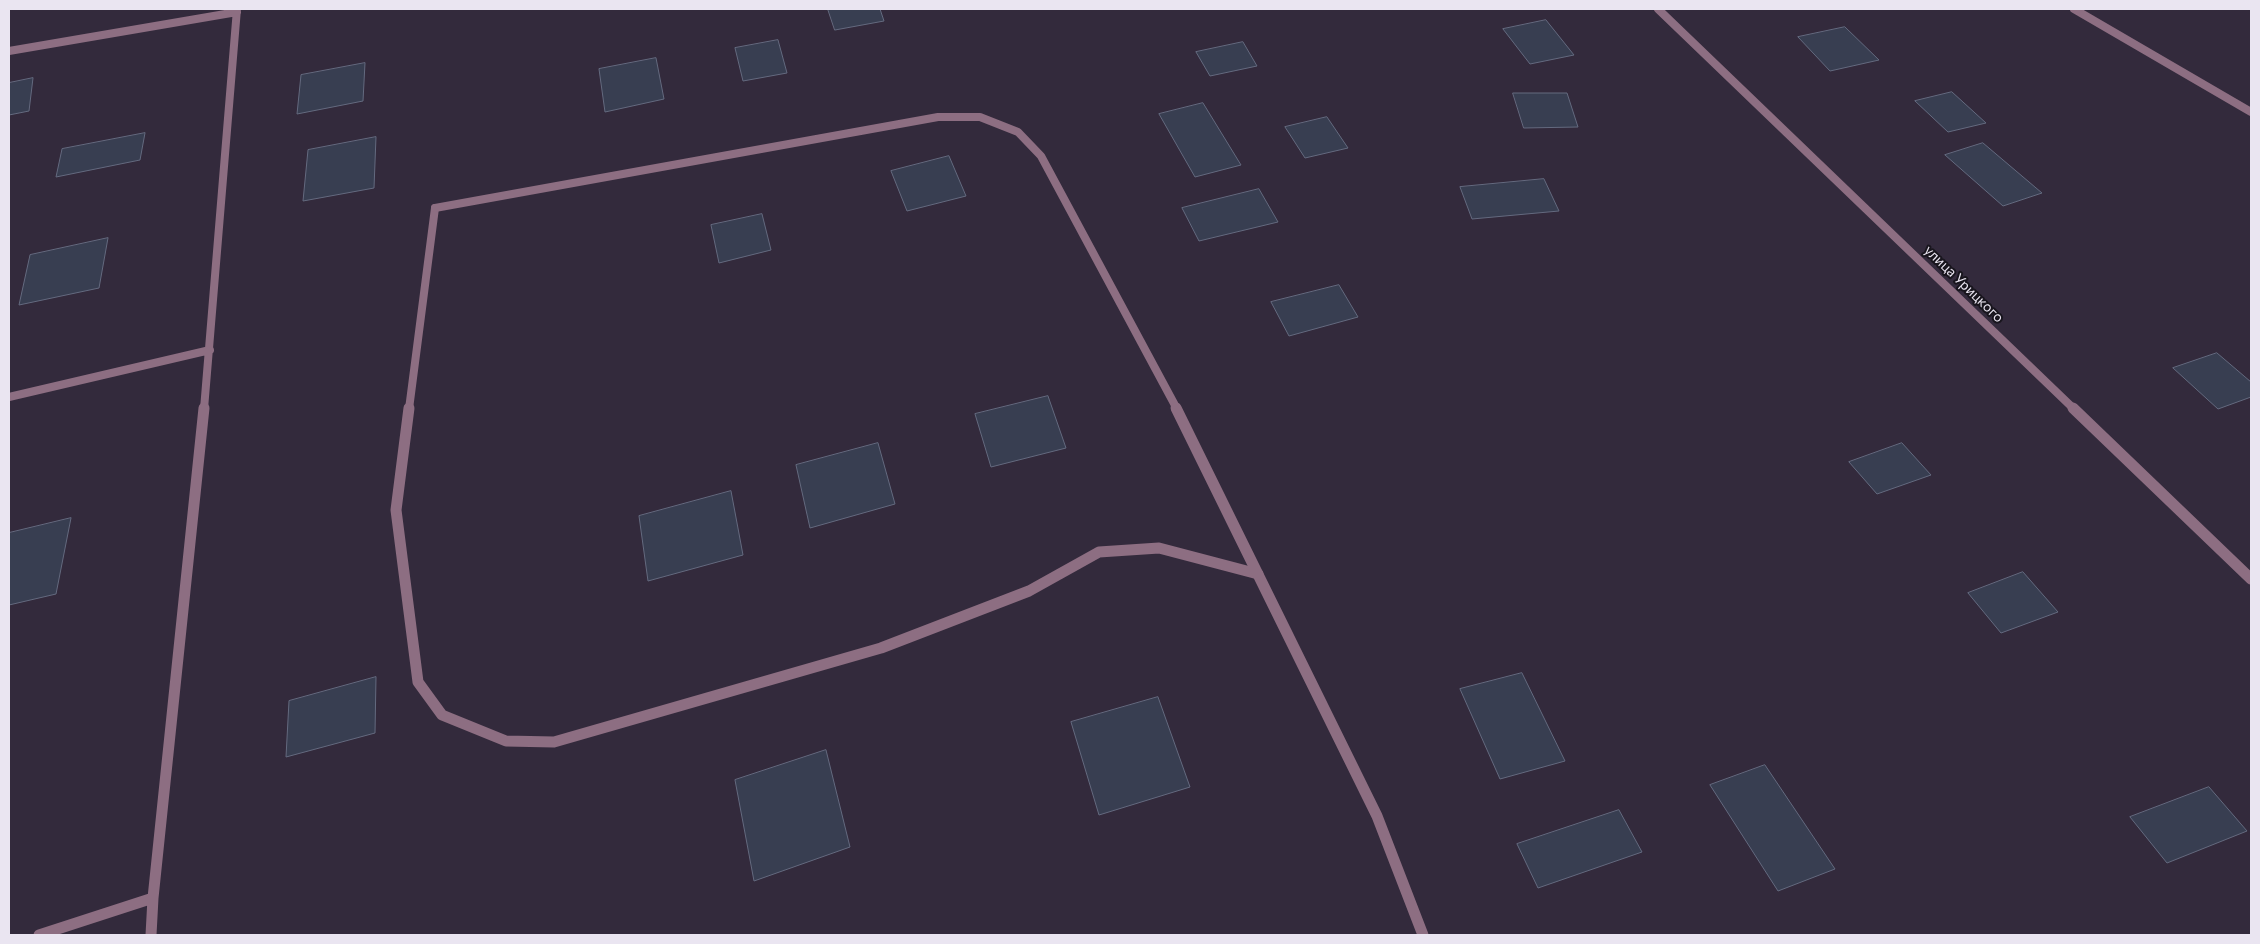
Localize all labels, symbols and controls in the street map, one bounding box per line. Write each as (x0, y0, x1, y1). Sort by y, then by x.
street label: улица Урицкого (1921, 242, 2007, 326)

